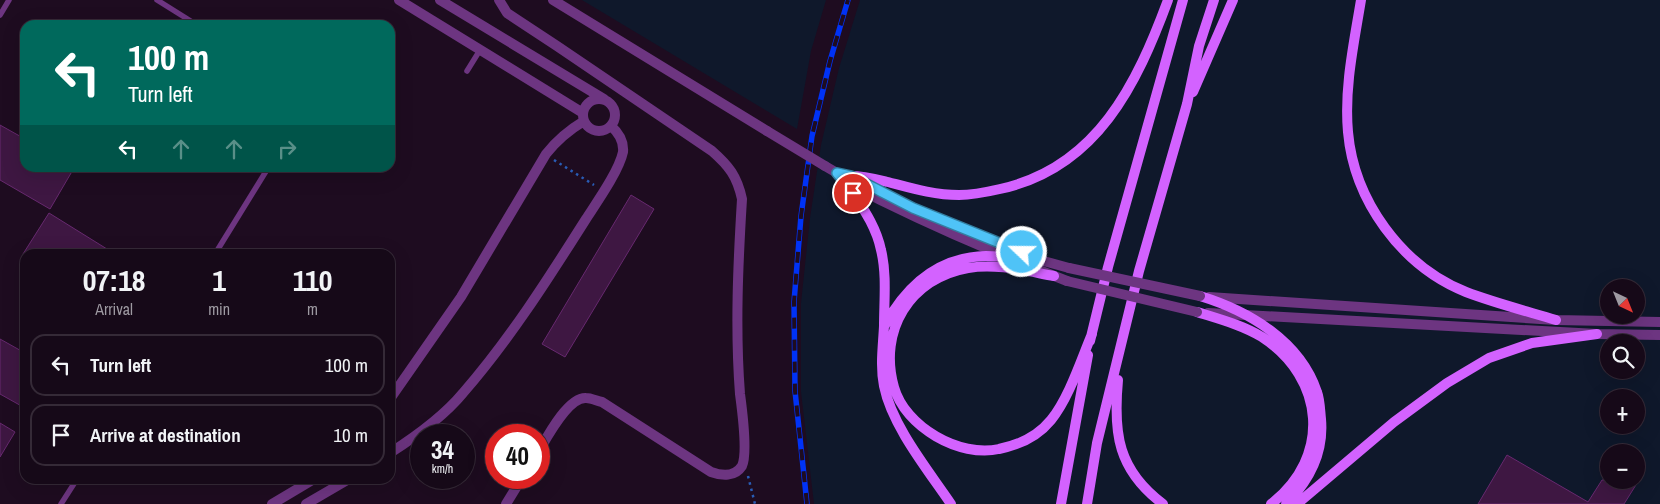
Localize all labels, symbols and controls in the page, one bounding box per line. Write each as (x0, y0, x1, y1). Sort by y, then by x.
text: 100 m (128, 34, 209, 81)
icon: left (45, 40, 110, 105)
text: Turn left (128, 79, 193, 109)
icon: left (114, 135, 142, 163)
icon: ahead (167, 135, 195, 163)
icon: ahead (220, 135, 248, 163)
icon: right (273, 135, 301, 163)
pin (832, 172, 874, 214)
icon: arrive (839, 179, 867, 207)
position arrow (995, 225, 1047, 277)
text: 07:18 (83, 260, 146, 300)
text: 1 (212, 260, 226, 300)
text: 110 (293, 260, 332, 300)
north arrow (1600, 279, 1645, 324)
map controls (1600, 279, 1645, 489)
text: Arrival (95, 298, 133, 320)
text: min (208, 298, 230, 320)
text: m (307, 298, 318, 320)
button: search (1600, 334, 1645, 379)
icon: left (47, 351, 75, 379)
text: Turn left (90, 352, 151, 378)
text: 100 m (325, 352, 368, 378)
button: + (1600, 389, 1645, 434)
icon: arrive (47, 421, 75, 449)
text: Arrive at destination (90, 422, 241, 448)
text: 10 m (333, 422, 368, 448)
speed limit sign: 40 (485, 424, 550, 489)
text: 34 (431, 433, 454, 467)
button: − (1600, 444, 1645, 489)
text: km/h (432, 461, 453, 477)

